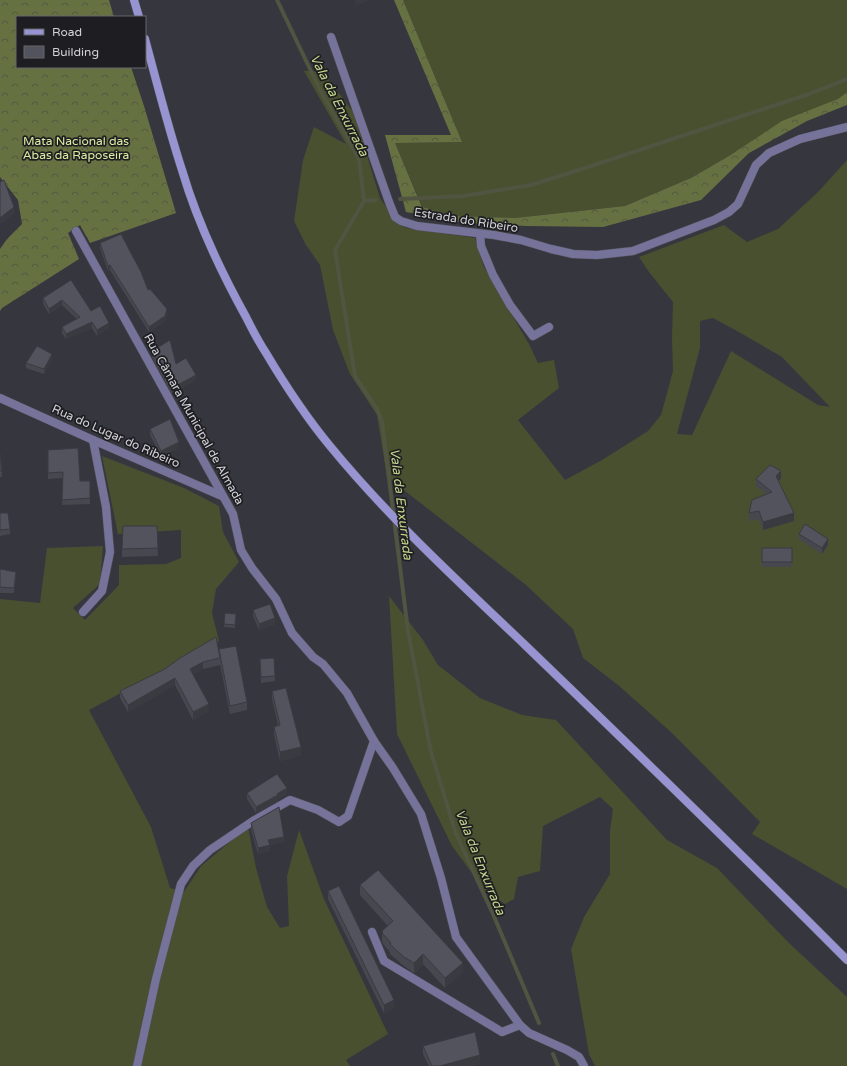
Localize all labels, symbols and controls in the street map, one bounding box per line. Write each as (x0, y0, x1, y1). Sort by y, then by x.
legend (16, 16, 146, 68)
text: Road (52, 25, 82, 39)
text: Building (52, 45, 99, 59)
water label: Vala da Enxurrada (306, 52, 372, 160)
park label: Mata Nacional das Abas da Raposeira (23, 134, 129, 162)
street label: Estrada do Ribeiro (413, 205, 519, 235)
street label: Rua Câmara Municipal de Almada (141, 331, 247, 507)
street label: Rua do Lugar do Ribeiro (50, 401, 182, 471)
water label: Vala da Enxurrada (386, 447, 416, 561)
water label: Vala da Enxurrada (452, 807, 509, 918)

